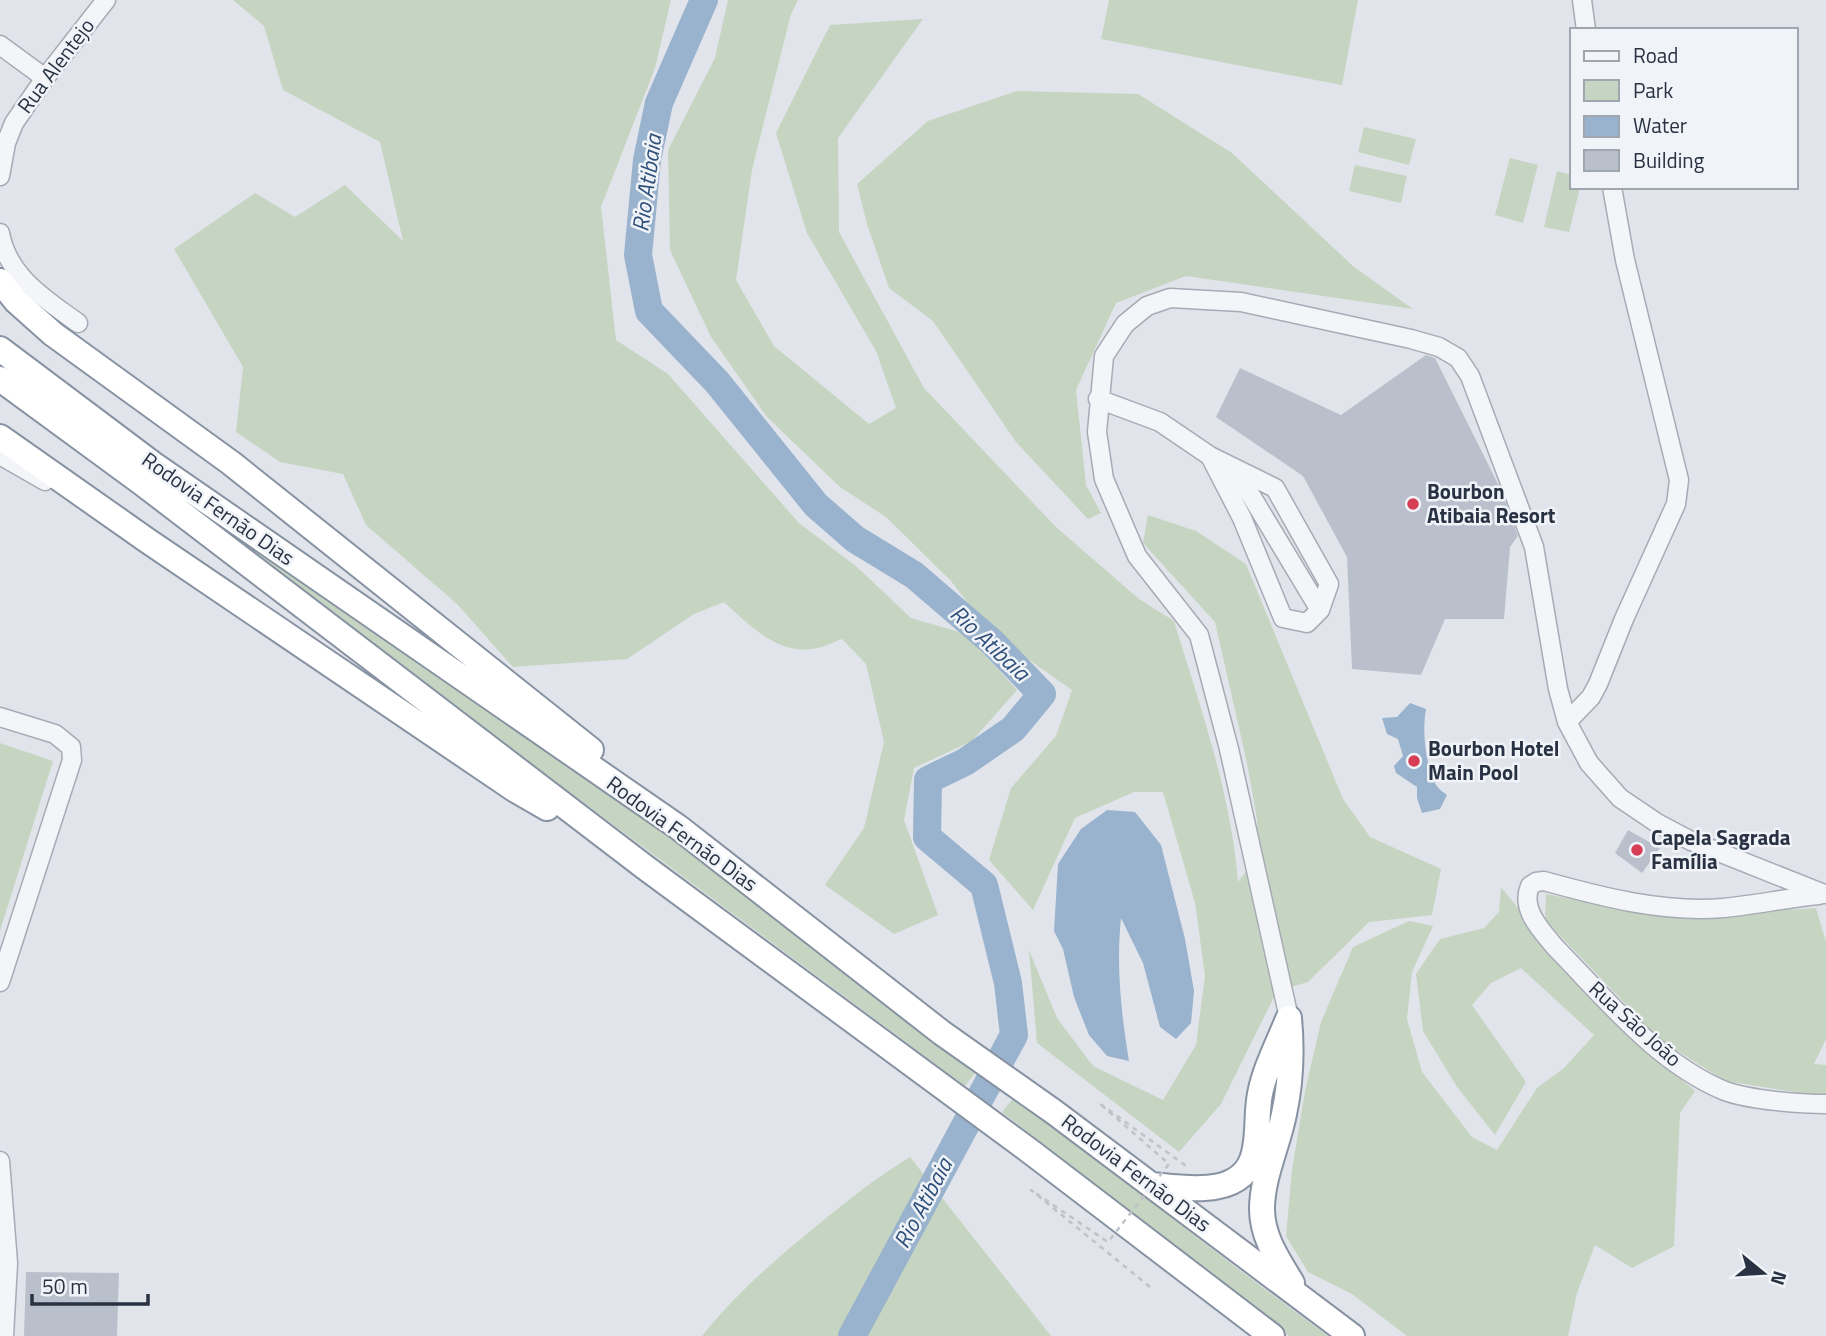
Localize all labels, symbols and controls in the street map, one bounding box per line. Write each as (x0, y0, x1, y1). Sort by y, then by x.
street label: Rua Alentejo (9, 11, 102, 120)
legend (1570, 28, 1798, 189)
text: Road (1633, 39, 1678, 71)
text: Park (1633, 74, 1673, 106)
text: Water (1633, 109, 1687, 141)
water label: Rio Atibaia (622, 131, 671, 234)
text: Building (1633, 144, 1705, 176)
street label: Rodovia Fernão Dias (136, 443, 302, 573)
place label: Bourbon Atibaia Resort (1427, 475, 1556, 531)
marker: Bourbon Atibaia Resort (1405, 496, 1421, 512)
water label: Rio Atibaia (943, 596, 1039, 690)
place label: Bourbon Hotel Main Pool (1428, 732, 1560, 788)
marker: Bourbon Hotel Main Pool (1406, 753, 1422, 769)
street label: Rodovia Fernão Dias (600, 767, 765, 899)
place label: Capela Sagrada Família (1651, 821, 1791, 877)
marker: Capela Sagrada Família (1629, 842, 1645, 858)
street label: Rua São João (1582, 973, 1689, 1074)
street label: Rodovia Fernão Dias (1055, 1105, 1218, 1239)
water label: Rio Atibaia (884, 1150, 962, 1254)
north arrow (1728, 1238, 1798, 1308)
scale bar (32, 1262, 147, 1306)
text: N (1764, 1268, 1795, 1289)
text: 50 m (42, 1270, 88, 1302)

